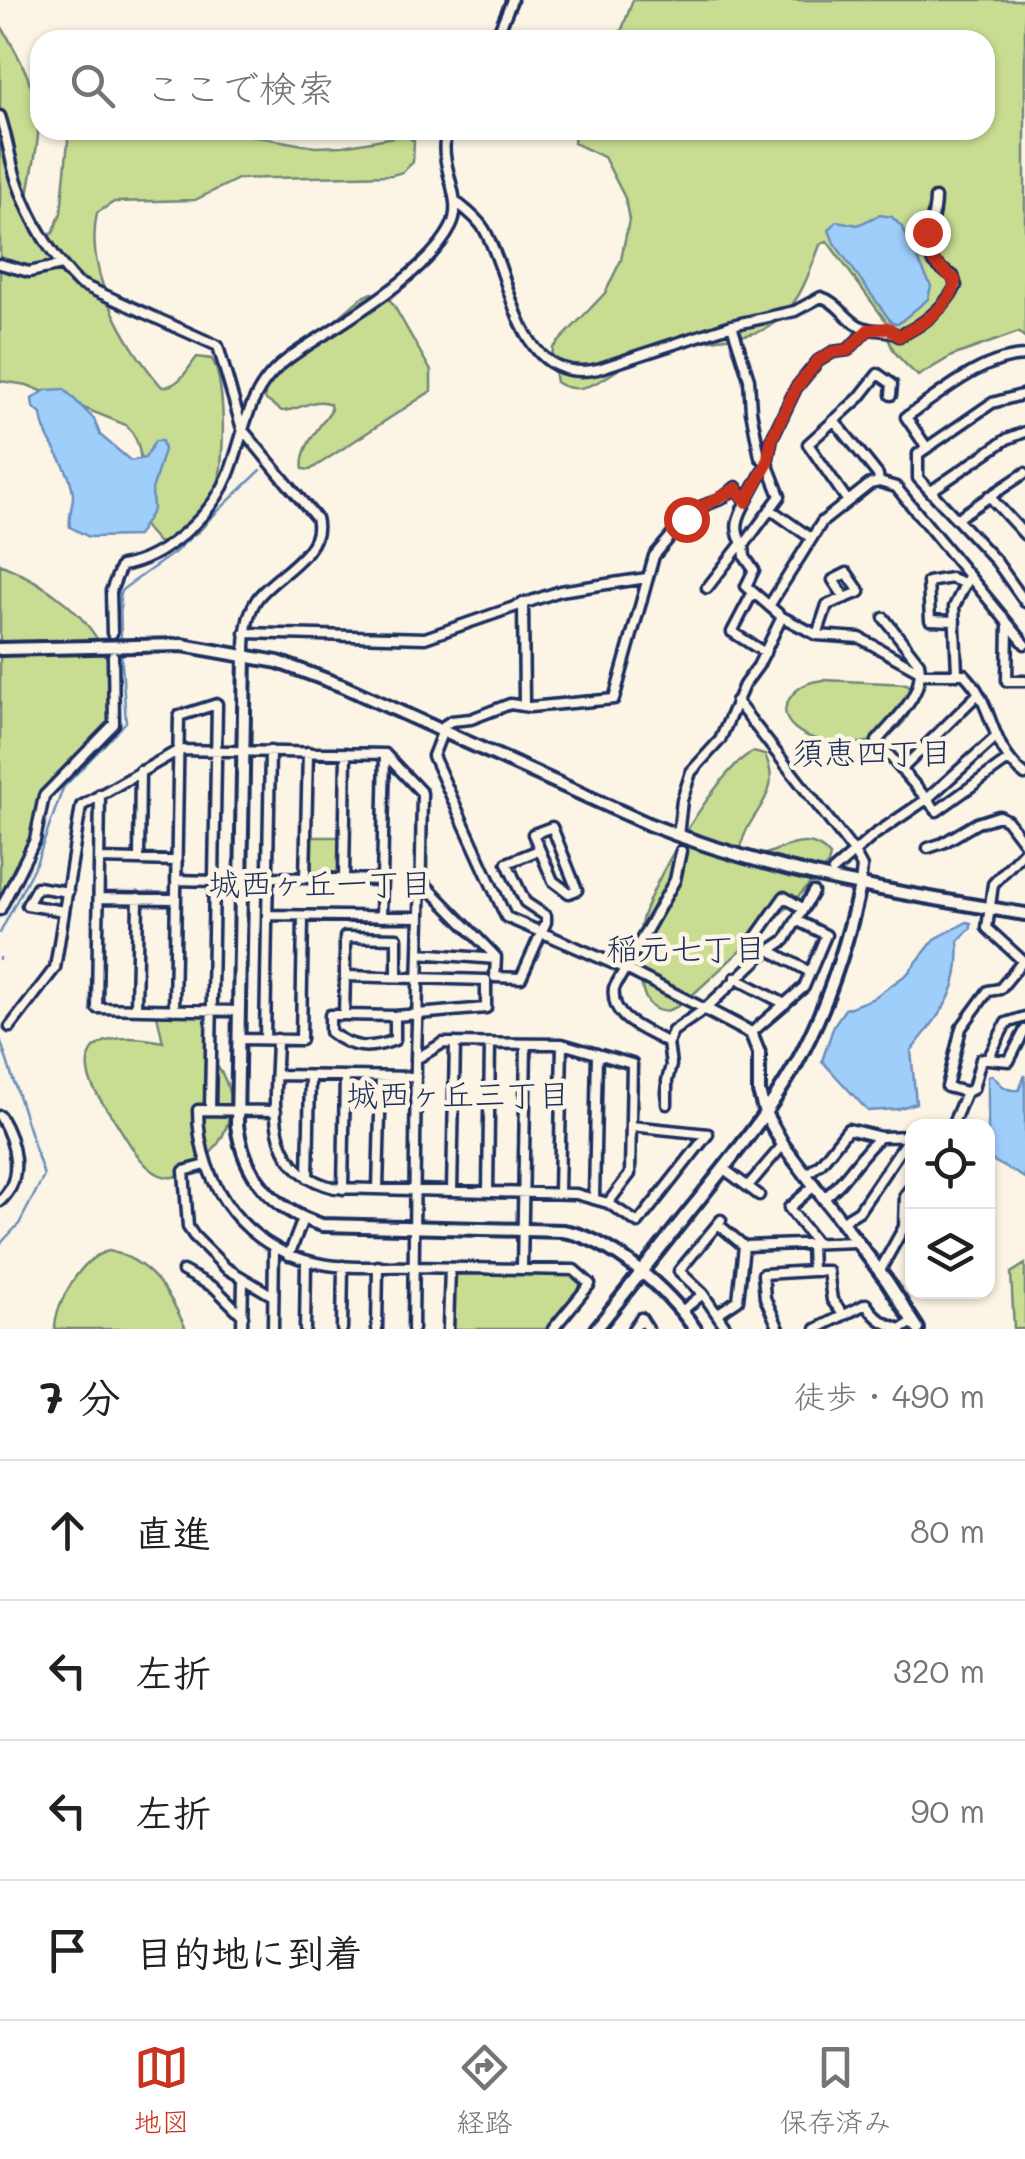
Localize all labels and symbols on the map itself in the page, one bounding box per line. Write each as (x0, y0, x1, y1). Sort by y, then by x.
route end (905, 210, 951, 256)
route start (664, 497, 710, 543)
district label: 須恵四丁目 (792, 730, 952, 772)
district label: 城西ヶ丘一丁目 (208, 861, 432, 903)
district label: 稲元七丁目 (606, 926, 766, 968)
district label: 城西ヶ丘三丁目 (346, 1072, 570, 1114)

